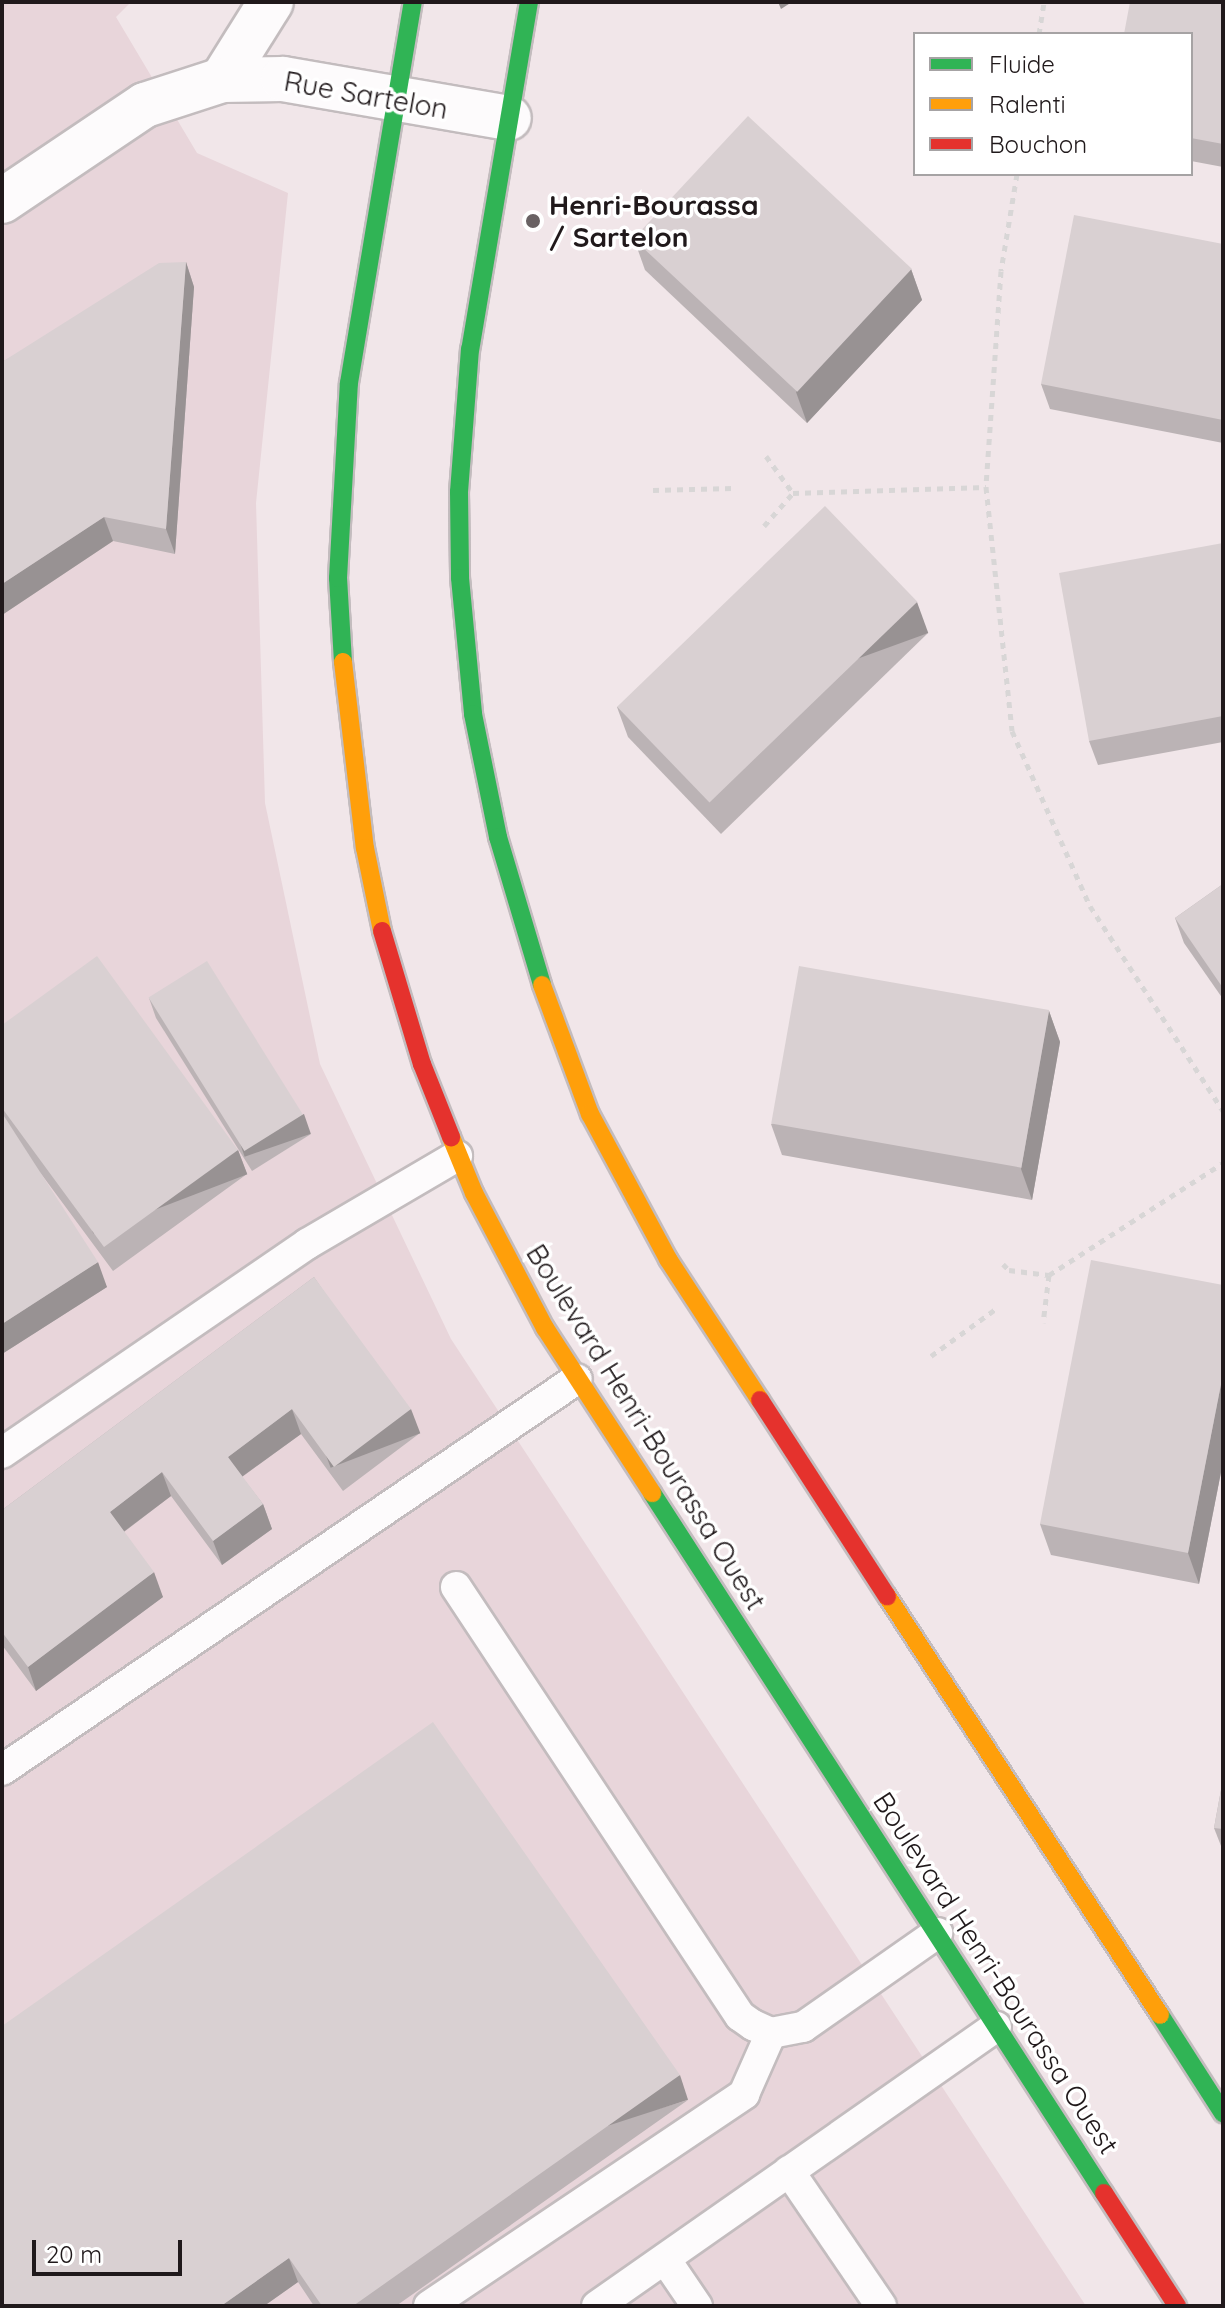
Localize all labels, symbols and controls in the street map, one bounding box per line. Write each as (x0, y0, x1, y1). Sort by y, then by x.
legend (913, 32, 1193, 176)
text: Fluide (989, 49, 1055, 79)
street label: Rue Sartelon (281, 64, 451, 126)
text: Ralenti (989, 89, 1066, 119)
text: Bouchon (989, 129, 1087, 159)
place label: Henri-Bourassa / Sartelon (549, 188, 759, 254)
marker: Henri-Bourassa / Sartelon (524, 212, 542, 230)
street label: Boulevard Henri-Bourassa Ouest (519, 1238, 773, 1616)
street label: Boulevard Henri-Bourassa Ouest (866, 1786, 1126, 2160)
scale bar (36, 2224, 186, 2274)
text: 20 m (46, 2239, 102, 2269)

